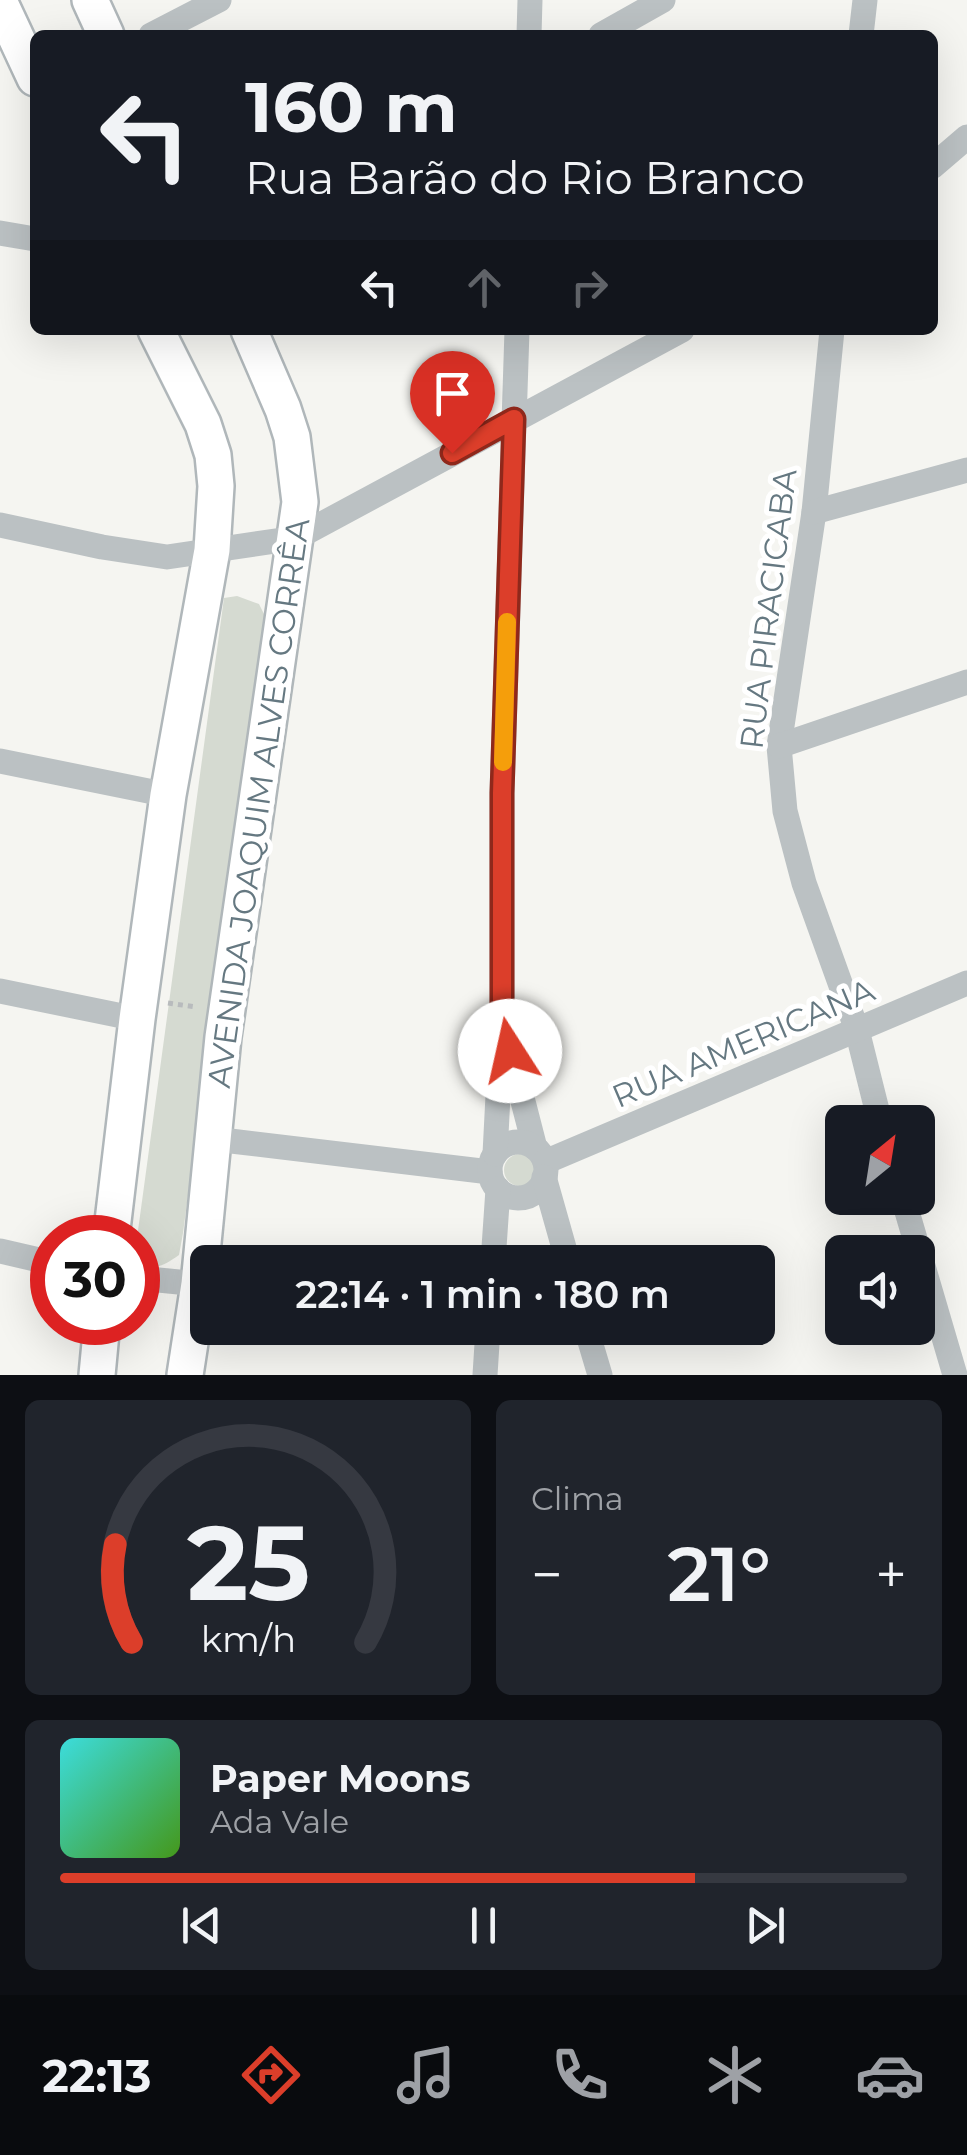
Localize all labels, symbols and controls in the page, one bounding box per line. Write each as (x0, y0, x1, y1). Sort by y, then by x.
text: 160 m (245, 64, 458, 150)
icon: left (80, 70, 210, 200)
text: Rua Barão do Rio Branco (245, 150, 805, 205)
icon: left (352, 260, 407, 315)
icon: ahead (457, 260, 512, 315)
icon: right (562, 260, 617, 315)
pin (410, 351, 495, 454)
icon: arrive (425, 366, 480, 421)
street label: RUA PIRACICABA (731, 467, 805, 751)
street label: AVENIDA JOAQUIM ALVES CORRÊA (199, 516, 317, 1090)
street label: RUA AMERICANA (606, 970, 880, 1116)
position arrow (458, 999, 562, 1103)
north arrow (825, 1105, 935, 1215)
map controls (825, 1105, 935, 1345)
speed limit sign: 30 (30, 1215, 160, 1345)
button: sound (825, 1235, 935, 1345)
text: 22:14 · 1 min · 180 m (295, 1271, 670, 1318)
text: Clima (531, 1479, 624, 1518)
text: 25 (186, 1499, 310, 1626)
text: 21° (667, 1528, 771, 1620)
text: − (531, 1541, 563, 1608)
text: + (875, 1541, 907, 1608)
text: km/h (200, 1617, 296, 1661)
text: Paper Moons (210, 1755, 471, 1802)
text: Ada Vale (210, 1802, 349, 1841)
icon: previous (174, 1898, 229, 1953)
icon: pause (456, 1898, 511, 1953)
icon: next (738, 1898, 793, 1953)
icon: directions (236, 2040, 306, 2110)
icon: music (391, 2040, 461, 2110)
icon: phone (545, 2040, 615, 2110)
icon: climate (700, 2040, 770, 2110)
icon: car (855, 2040, 925, 2110)
text: 22:13 (42, 2048, 151, 2103)

